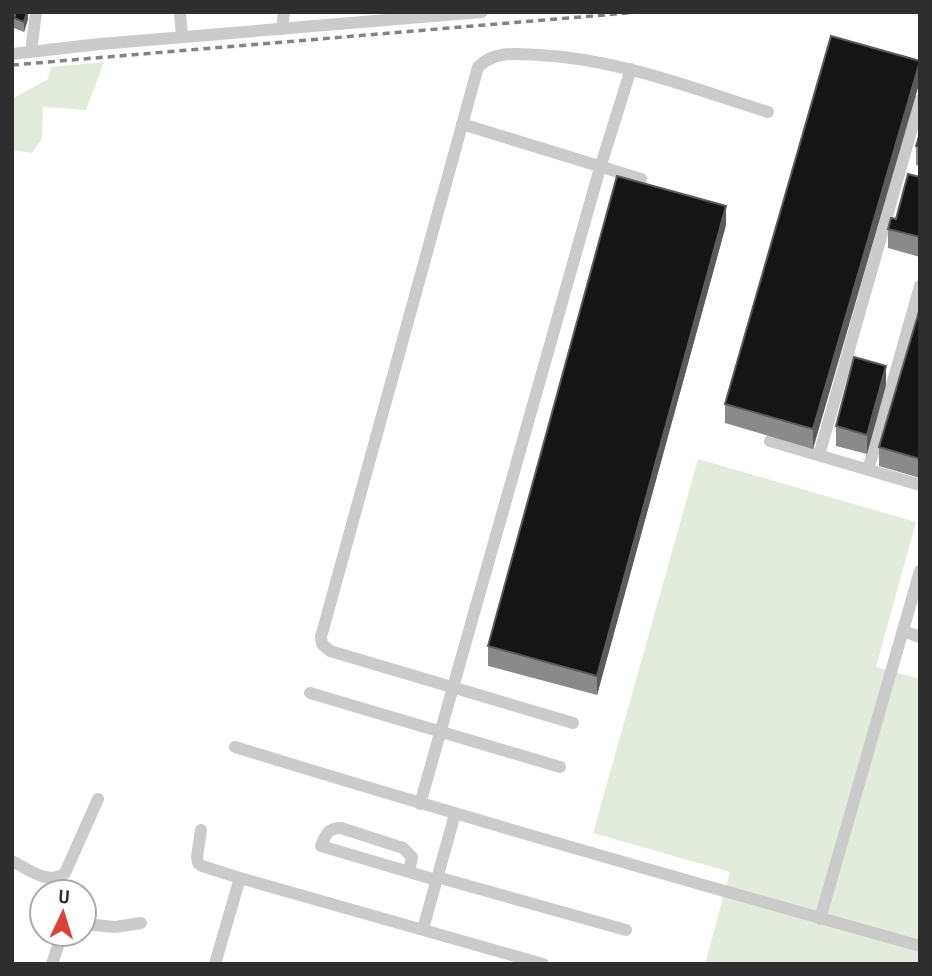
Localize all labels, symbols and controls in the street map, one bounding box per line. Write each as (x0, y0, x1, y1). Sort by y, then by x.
north arrow (28, 878, 98, 948)
text: U (58, 883, 71, 909)

